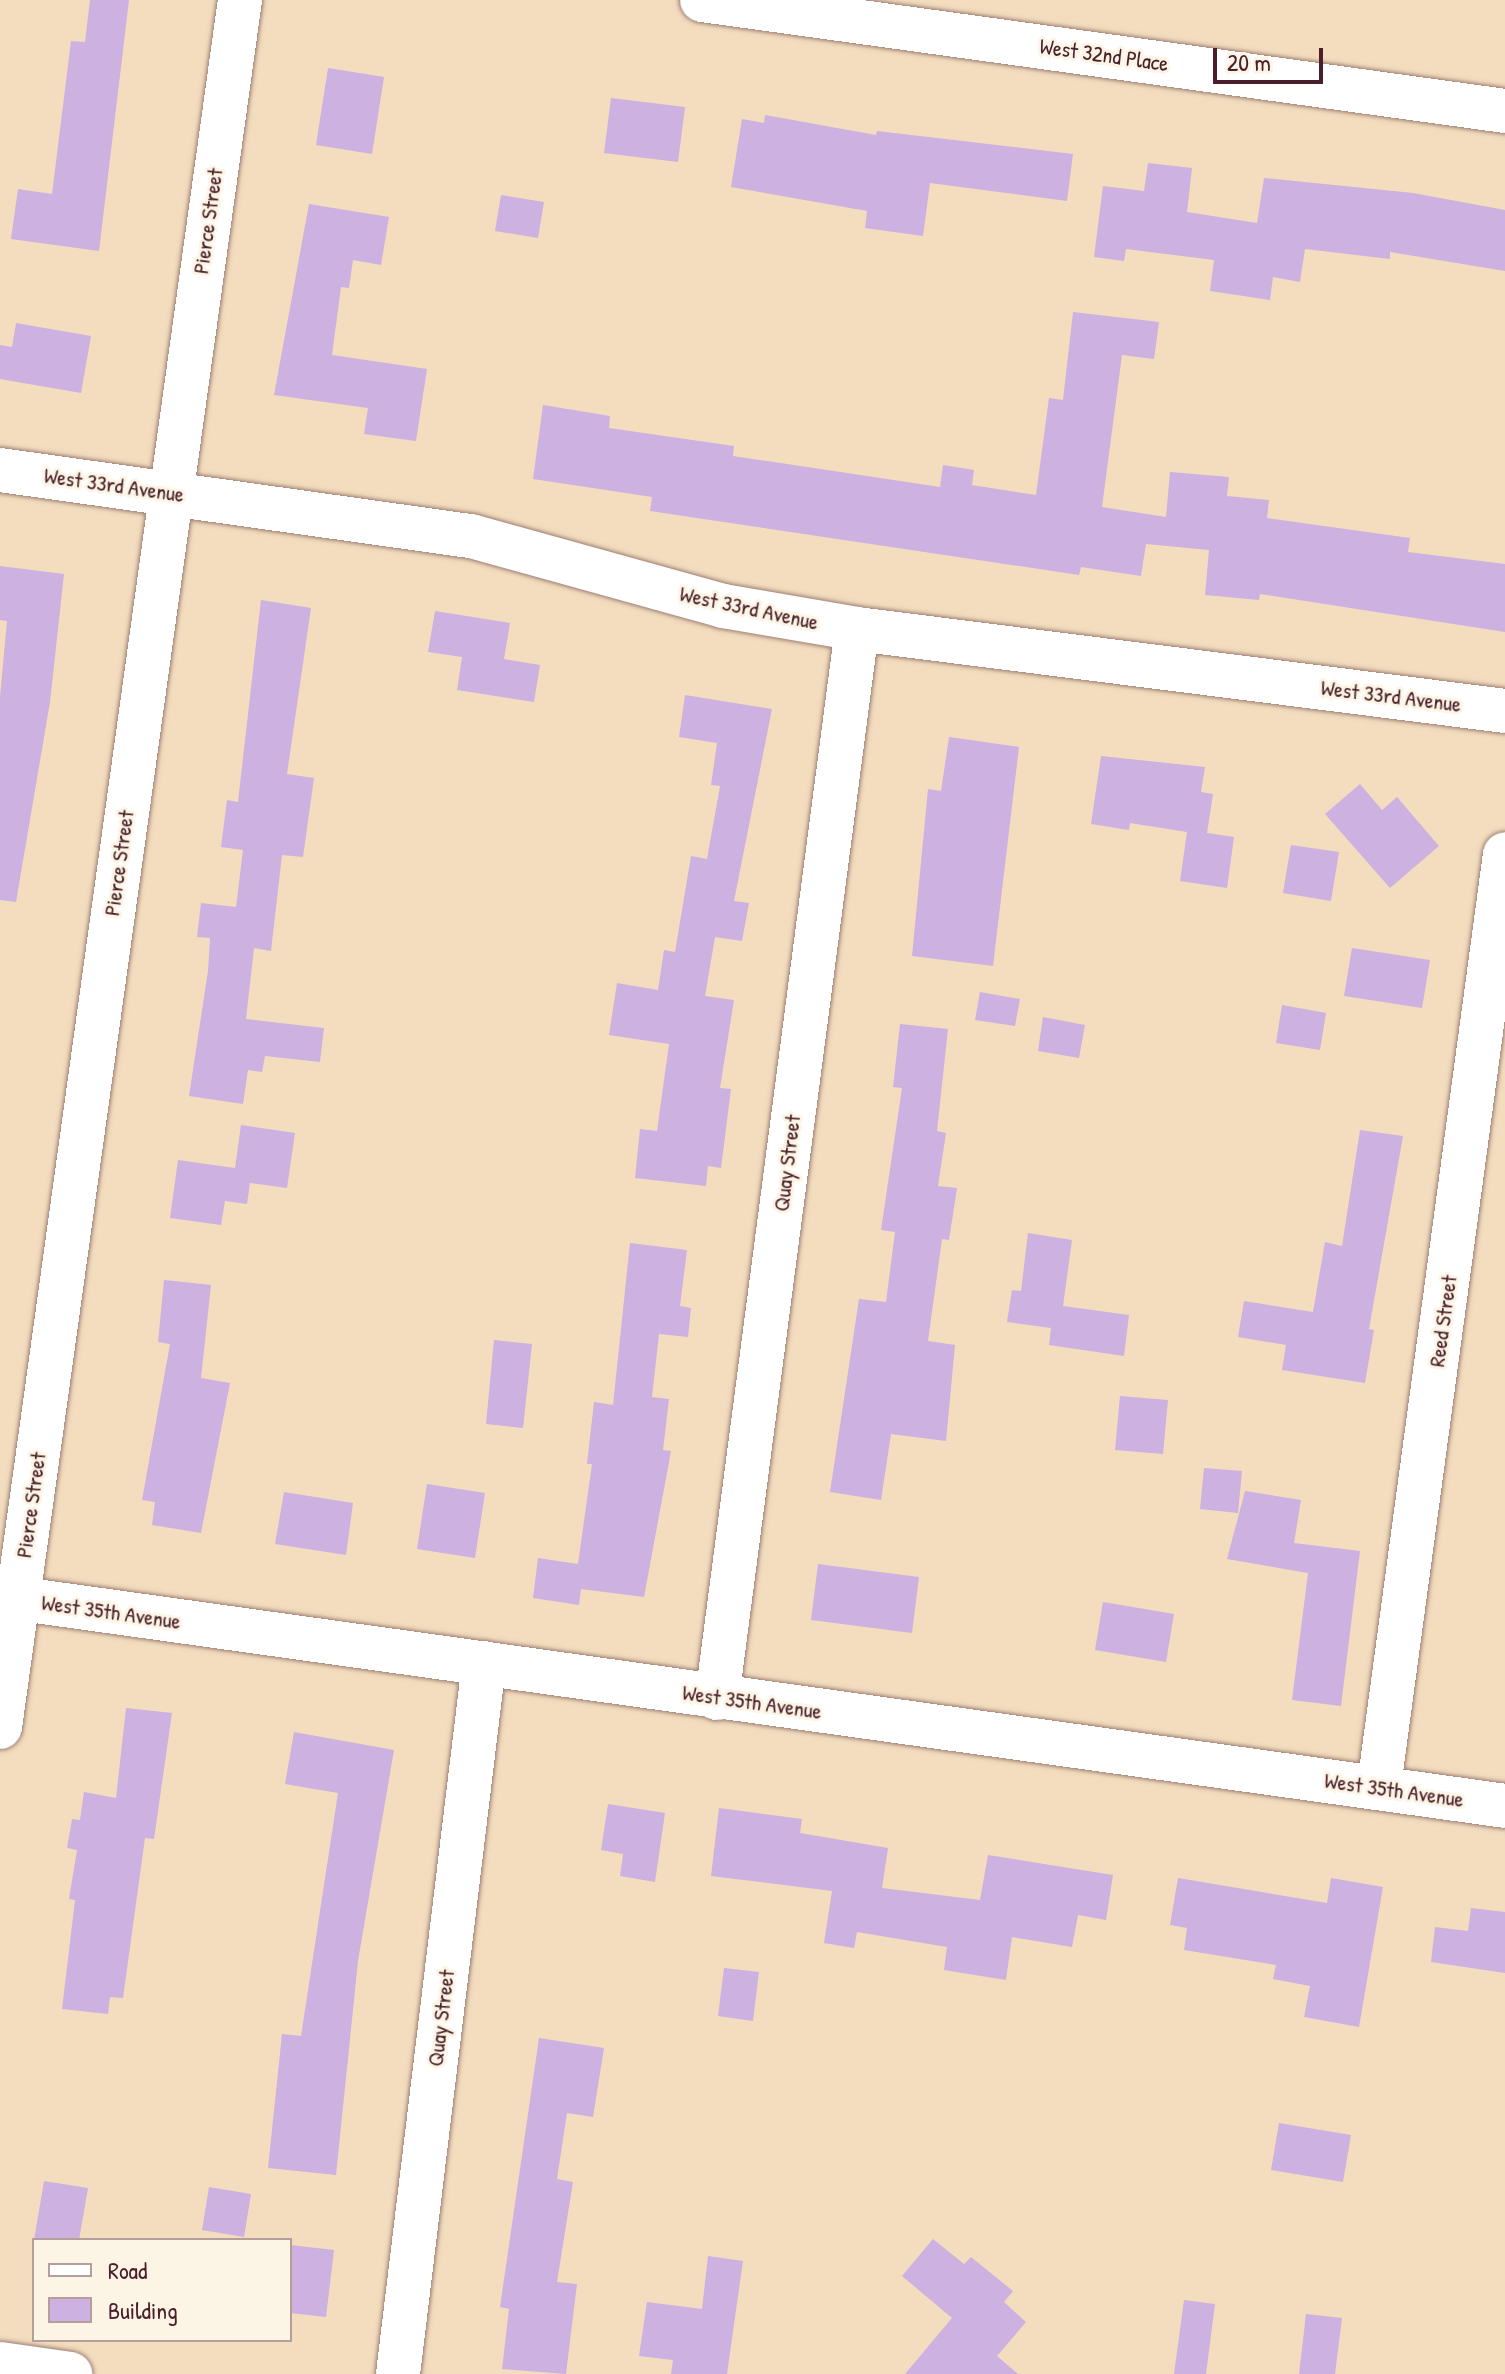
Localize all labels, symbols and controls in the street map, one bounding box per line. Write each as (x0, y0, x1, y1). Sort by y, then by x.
scale bar (1217, 32, 1327, 82)
street label: West 32nd Place (1038, 33, 1170, 77)
text: 20 m (1227, 46, 1271, 78)
street label: Pierce Street (188, 167, 228, 275)
street label: West 33rd Avenue (42, 462, 186, 508)
street label: West 33rd Avenue (677, 580, 821, 636)
street label: West 33rd Avenue (1319, 674, 1463, 718)
street label: Pierce Street (99, 809, 139, 917)
street label: Quay Street (768, 1113, 806, 1213)
street label: Reed Street (1424, 1273, 1462, 1369)
street label: Pierce Street (11, 1451, 51, 1559)
street label: West 35th Avenue (40, 1589, 182, 1635)
street label: West 35th Avenue (681, 1679, 823, 1725)
street label: West 35th Avenue (1323, 1767, 1465, 1813)
street label: Quay Street (422, 1968, 460, 2068)
legend (32, 2238, 292, 2342)
text: Road (108, 2254, 147, 2286)
text: Building (108, 2294, 178, 2326)

